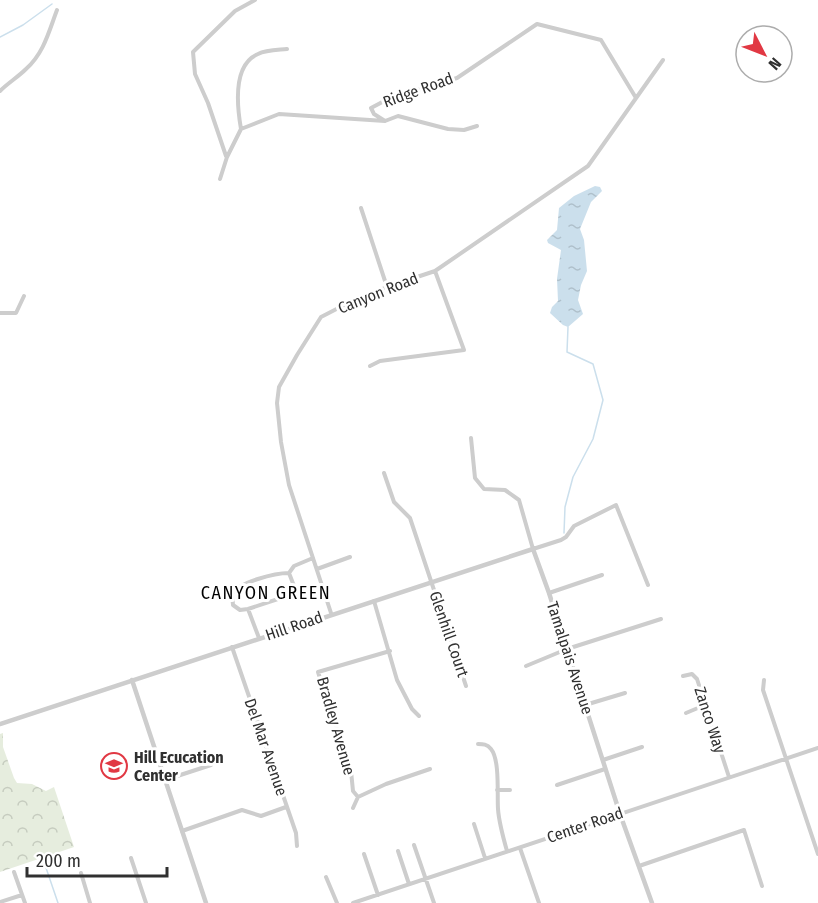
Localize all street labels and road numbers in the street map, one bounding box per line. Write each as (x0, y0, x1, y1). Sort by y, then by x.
street label: Ridge Road (380, 69, 456, 111)
street label: Canyon Road (335, 268, 421, 318)
street label: Glenhill Court (425, 588, 473, 680)
street label: Tamalpais Avenue (543, 599, 597, 717)
street label: Hill Road (263, 607, 325, 645)
street label: Bradley Avenue (313, 675, 359, 777)
street label: Zanco Way (690, 684, 730, 756)
street label: Del Mar Avenue (240, 696, 292, 798)
street label: Center Road (544, 803, 626, 847)

